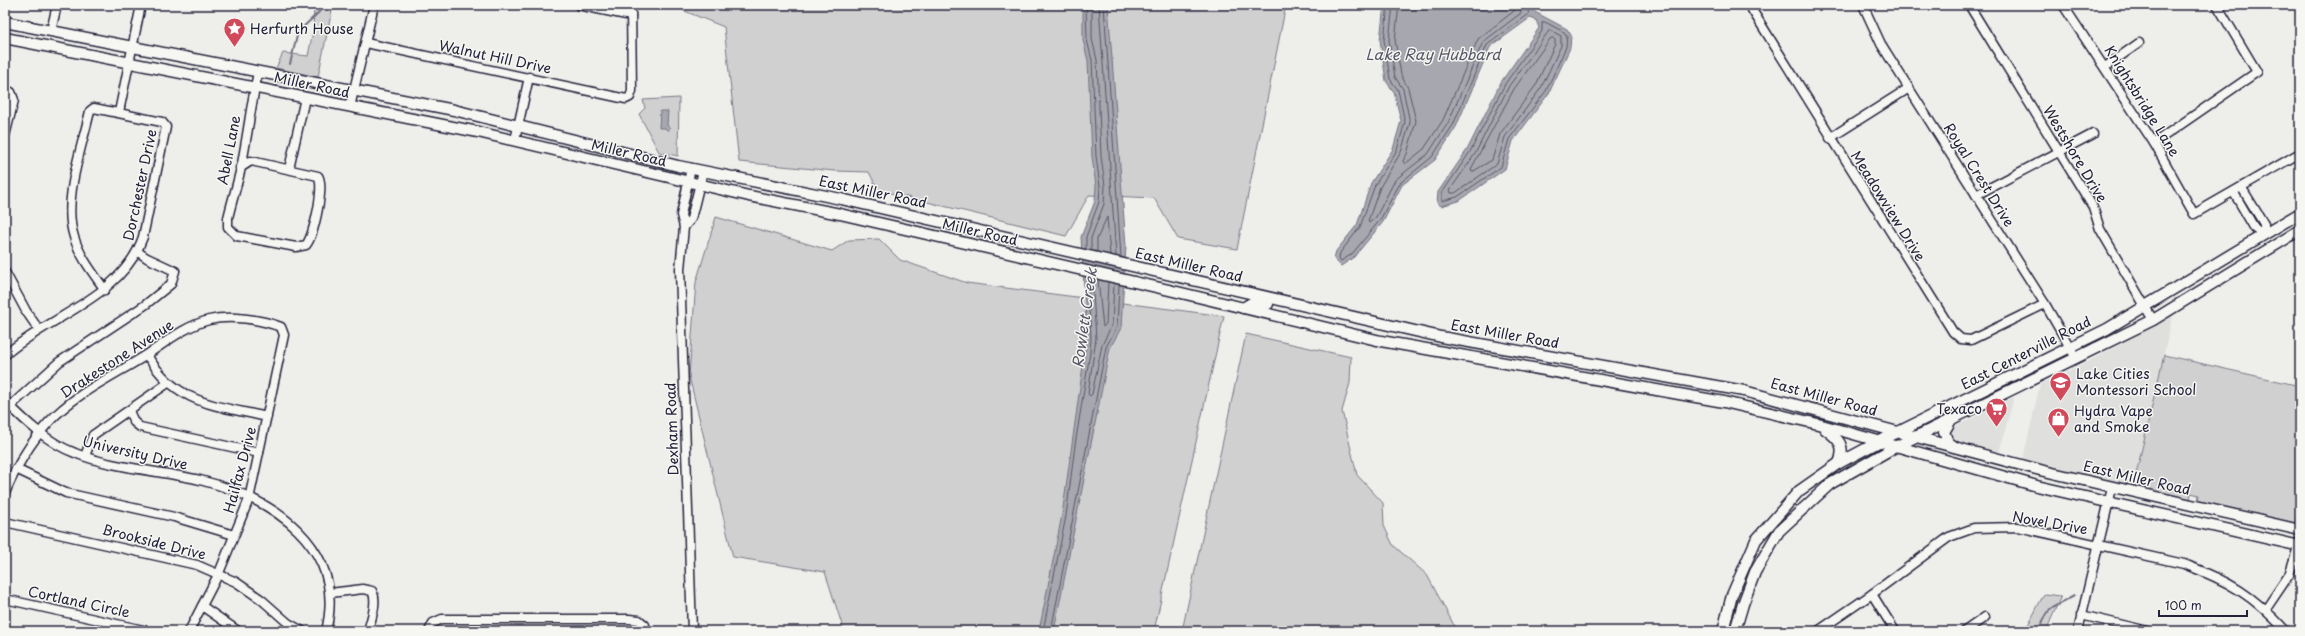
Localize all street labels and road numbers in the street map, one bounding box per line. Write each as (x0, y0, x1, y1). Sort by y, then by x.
street label: Walnut Hill Drive (437, 34, 553, 79)
street label: Knightsbridge Lane (2100, 41, 2185, 161)
street label: Miller Road (272, 66, 352, 103)
street label: Westshore Drive (2038, 101, 2113, 206)
street label: Abell Lane (212, 113, 246, 186)
street label: Royal Crest Drive (1939, 119, 2020, 231)
street label: Dorchester Drive (117, 127, 162, 243)
street label: Miller Road (589, 134, 669, 171)
street label: Meadowview Drive (1846, 147, 1931, 265)
street label: East Miller Road (817, 170, 929, 213)
street label: Miller Road (940, 213, 1020, 250)
street label: East Miller Road (1133, 242, 1245, 287)
street label: East Centerville Road (1957, 311, 2095, 395)
street label: Drakestone Avenue (56, 314, 178, 403)
street label: East Miller Road (1449, 314, 1561, 353)
street label: East Miller Road (1768, 372, 1880, 421)
street label: Dexham Road (659, 382, 684, 476)
street label: Hailfax Drive (218, 424, 261, 515)
street label: University Drive (80, 430, 190, 475)
street label: East Miller Road (2081, 455, 2193, 500)
street label: Novel Drive (2011, 506, 2089, 539)
street label: Brookside Drive (100, 518, 208, 565)
street label: Cortland Circle (26, 580, 132, 623)

